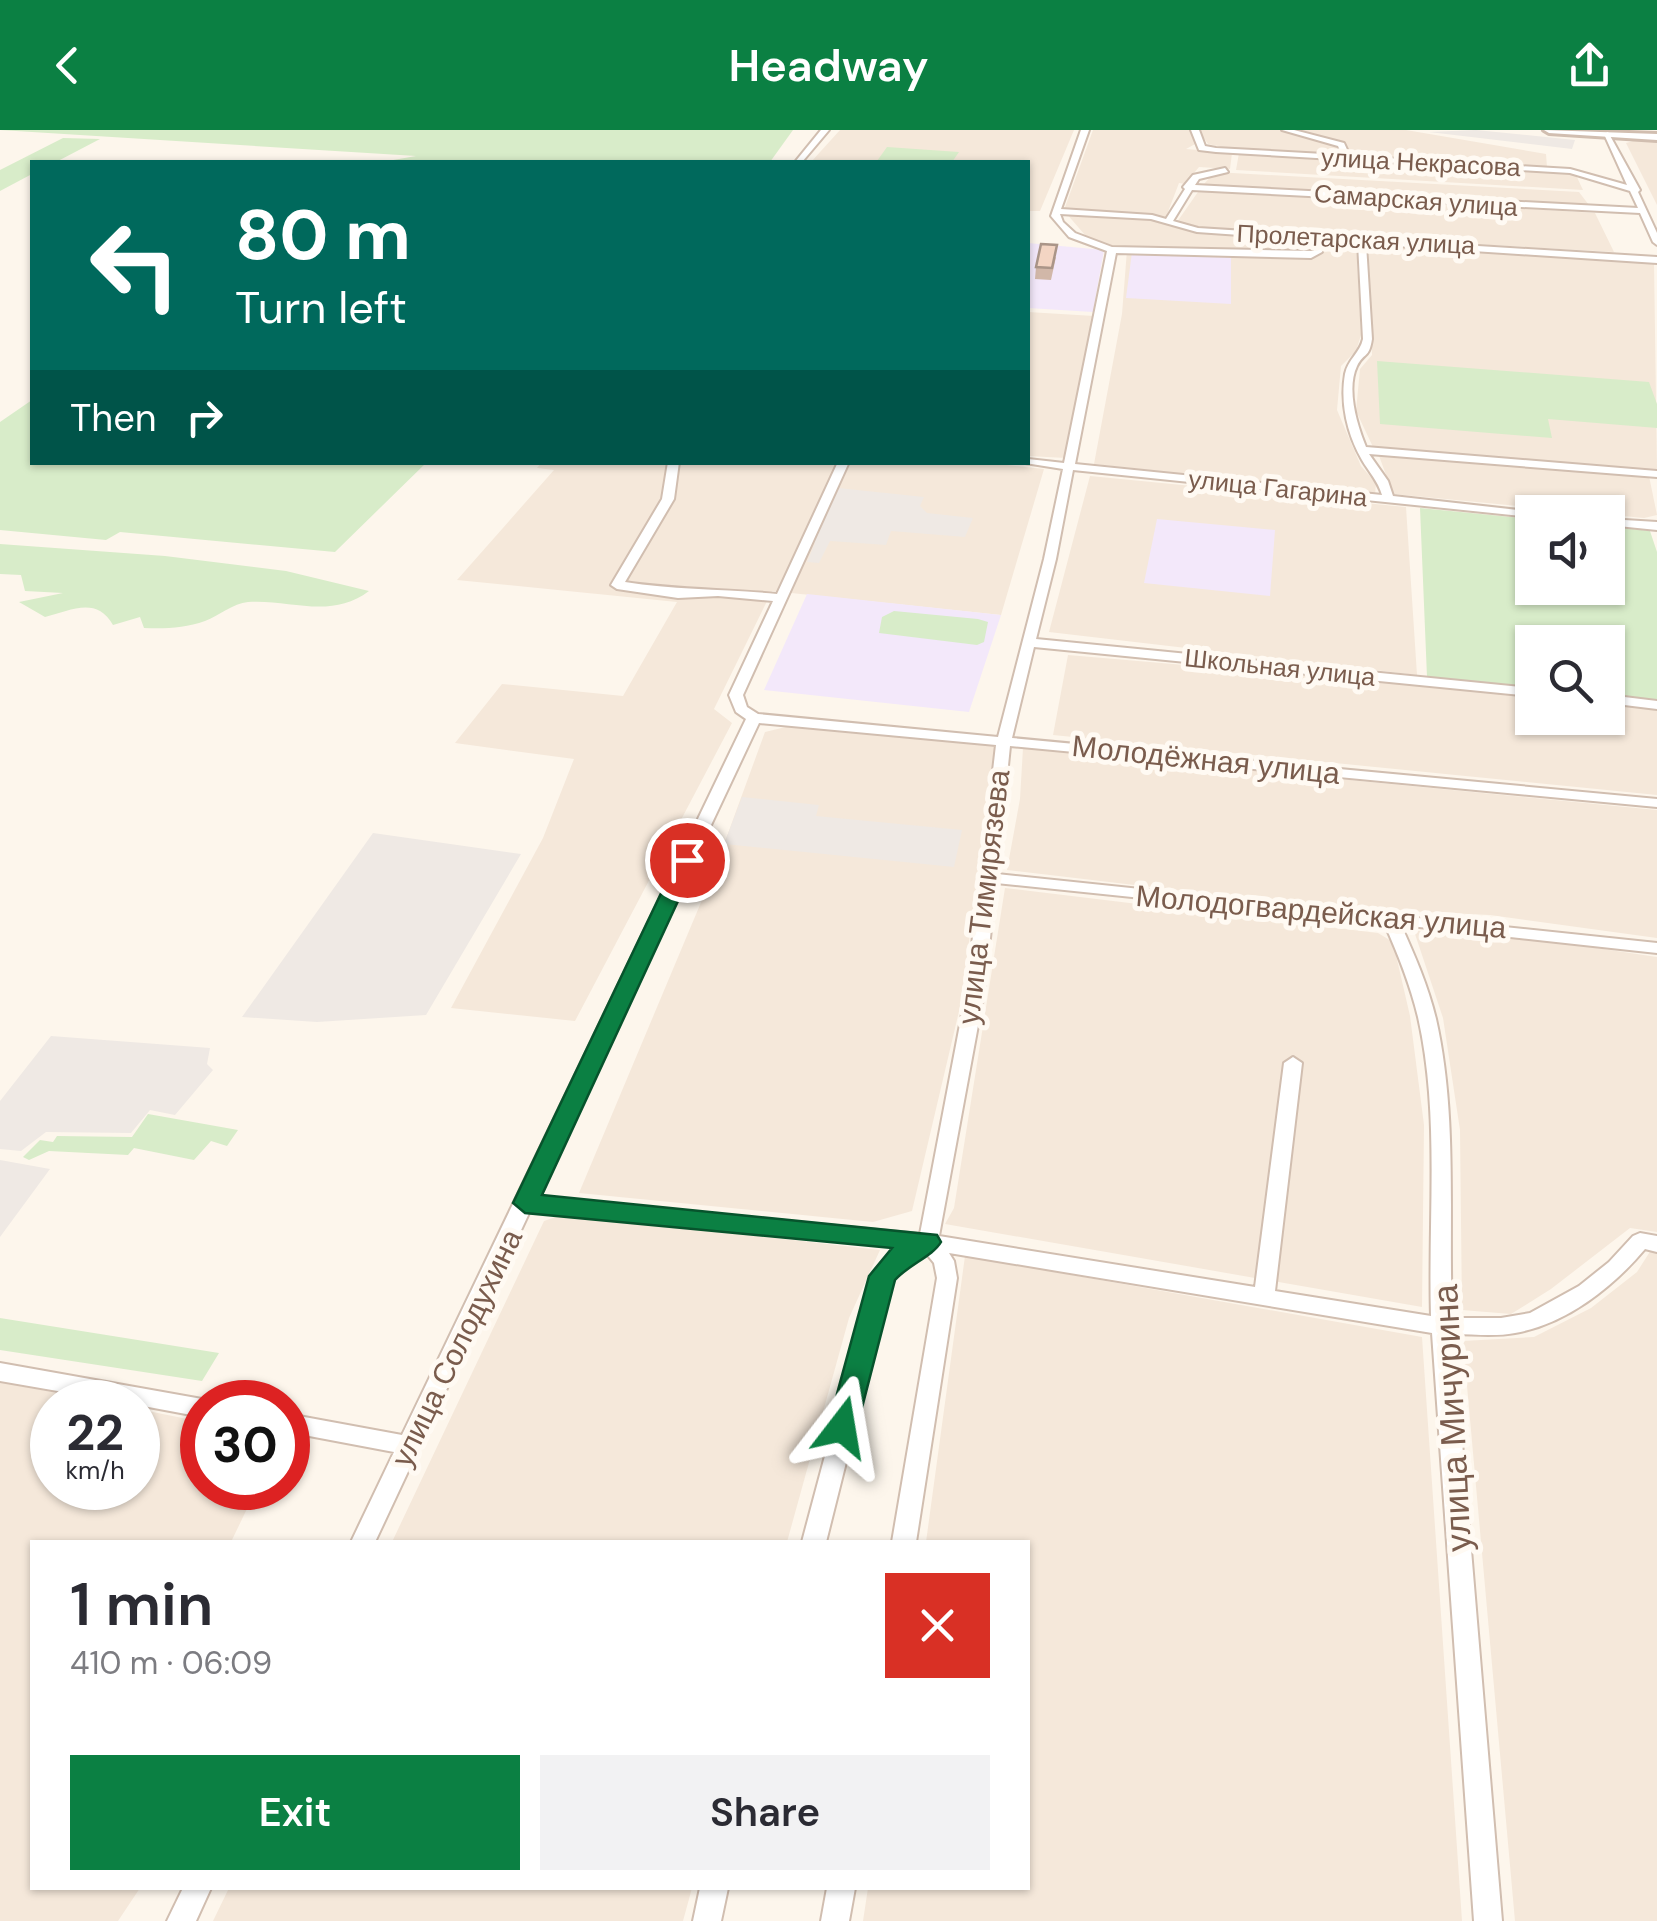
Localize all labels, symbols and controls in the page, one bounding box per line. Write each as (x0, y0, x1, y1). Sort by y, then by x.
text: Headway (729, 36, 928, 95)
icon: back (40, 38, 95, 93)
icon: share (1562, 38, 1617, 93)
street label: улица Некрасова (1320, 141, 1522, 184)
street label: Самарская улица (1313, 177, 1519, 224)
text: 80 m (235, 190, 411, 281)
icon: left (70, 200, 200, 330)
street label: Пролетарская улица (1236, 217, 1476, 262)
text: Turn left (235, 278, 407, 337)
icon: right (177, 390, 232, 445)
text: Then (70, 393, 157, 443)
street label: улица Гагарина (1187, 463, 1369, 514)
map controls (1515, 495, 1625, 735)
button: sound (1515, 495, 1625, 605)
button: search (1515, 625, 1625, 735)
street label: Школьная улица (1183, 641, 1377, 694)
street label: Молодёжная улица (1070, 726, 1342, 793)
street label: улица Тимирязева (949, 767, 1019, 1027)
pin (645, 818, 730, 903)
icon: arrive (660, 833, 715, 888)
street label: Молодогвардейская улица (1134, 876, 1508, 947)
street label: улица Солодухина (382, 1222, 531, 1473)
street label: улица Мичурина (1422, 1283, 1482, 1553)
position arrow (790, 1375, 894, 1479)
speed limit sign: 30 (180, 1380, 310, 1510)
text: 22 (66, 1400, 124, 1466)
text: km/h (65, 1454, 125, 1487)
text: 1 min (70, 1565, 213, 1644)
button: close (885, 1573, 990, 1678)
text: 410 m · 06:09 (70, 1642, 272, 1684)
button: Exit (70, 1755, 520, 1870)
button: Share (540, 1755, 990, 1870)

